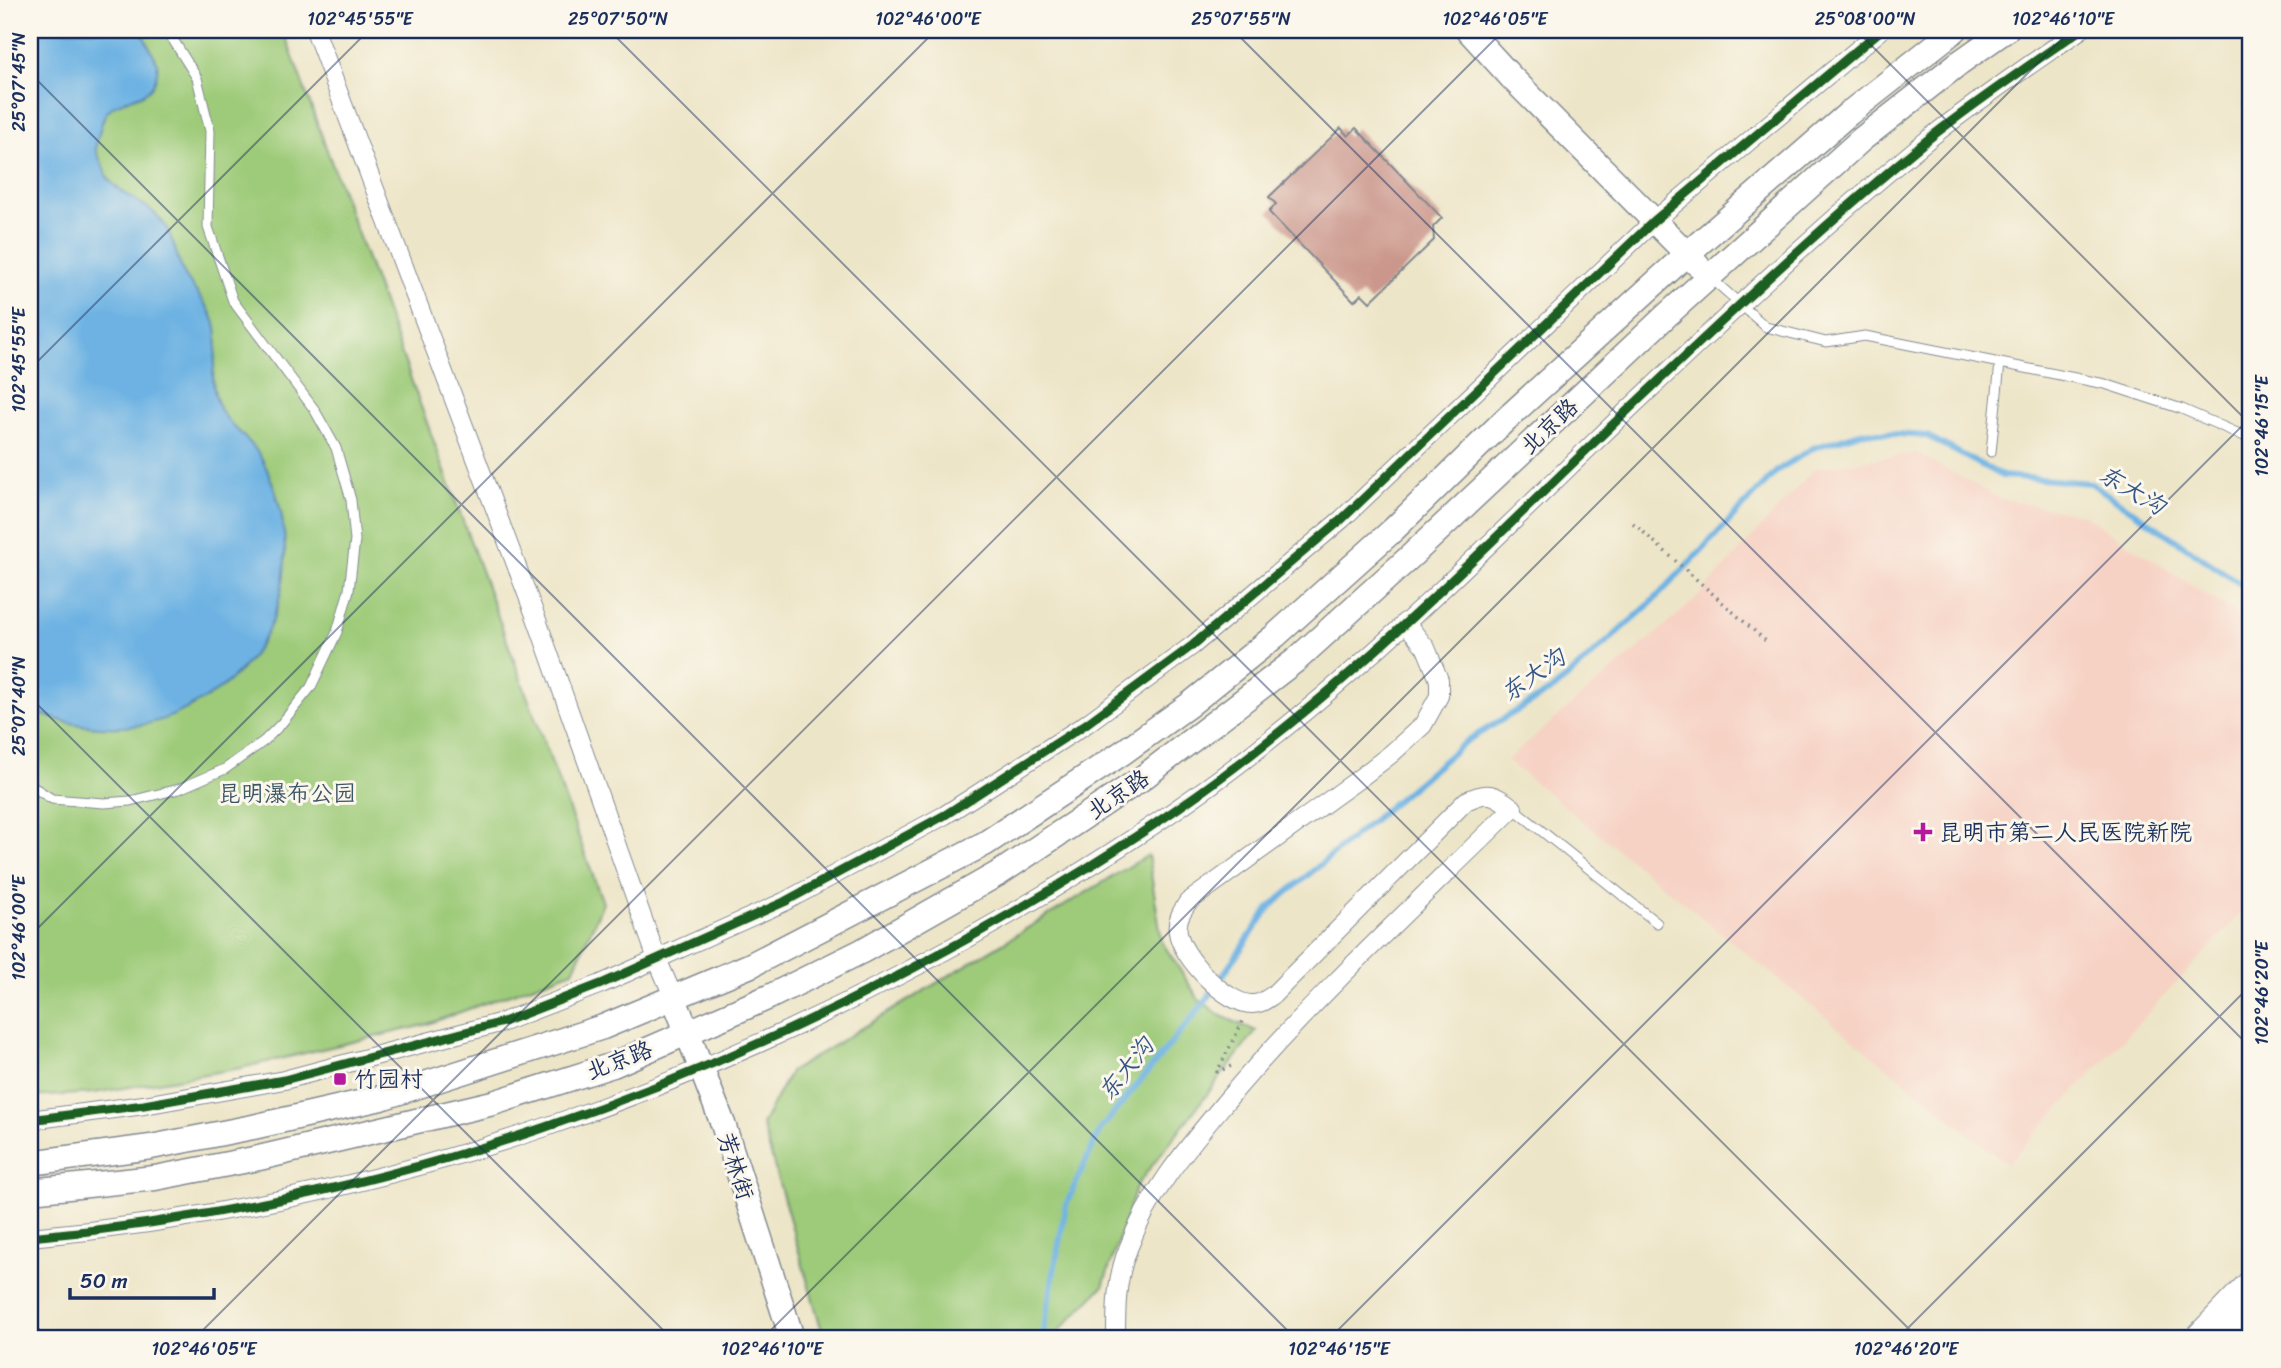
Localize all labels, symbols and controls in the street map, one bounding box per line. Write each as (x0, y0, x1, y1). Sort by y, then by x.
text: 102°45'55"E (307, 3, 414, 35)
text: 25°07'50"N (568, 3, 668, 35)
text: 102°46'00"E (875, 3, 982, 35)
text: 25°07'55"N (1191, 3, 1291, 35)
text: 102°46'05"E (1442, 3, 1549, 35)
text: 25°08'00"N (1815, 3, 1916, 35)
text: 102°46'10"E (2012, 3, 2115, 35)
text: 25°07'45"N (3, 32, 35, 132)
text: 102°45'55"E (3, 306, 35, 413)
text: 102°46'15"E (2246, 374, 2278, 477)
street label: 北京路 (1510, 388, 1589, 465)
water label: 东大沟 (2090, 453, 2175, 528)
water label: 东大沟 (1491, 636, 1576, 713)
text: 25°07'40"N (3, 655, 35, 756)
street label: 北京路 (1078, 758, 1158, 831)
park label: 昆明瀑布公园 (218, 773, 356, 814)
place label: 昆明市第二人民医院新院 (1939, 812, 2192, 853)
marker: 昆明市第二人民医院新院 (1913, 822, 1933, 842)
text: 102°46'00"E (3, 874, 35, 981)
text: 102°46'20"E (2246, 940, 2278, 1045)
water label: 东大沟 (1087, 1026, 1166, 1110)
street label: 北京路 (580, 1029, 659, 1092)
place label: 竹园村 (354, 1059, 423, 1100)
marker: 竹园村 (332, 1071, 348, 1087)
street label: 芳林街 (705, 1127, 766, 1205)
scale bar (70, 1256, 214, 1300)
text: 50 m (80, 1262, 128, 1300)
text: 102°46'05"E (151, 1333, 258, 1365)
text: 102°46'10"E (721, 1333, 824, 1365)
text: 102°46'15"E (1288, 1333, 1391, 1365)
text: 102°46'20"E (1854, 1333, 1959, 1365)

